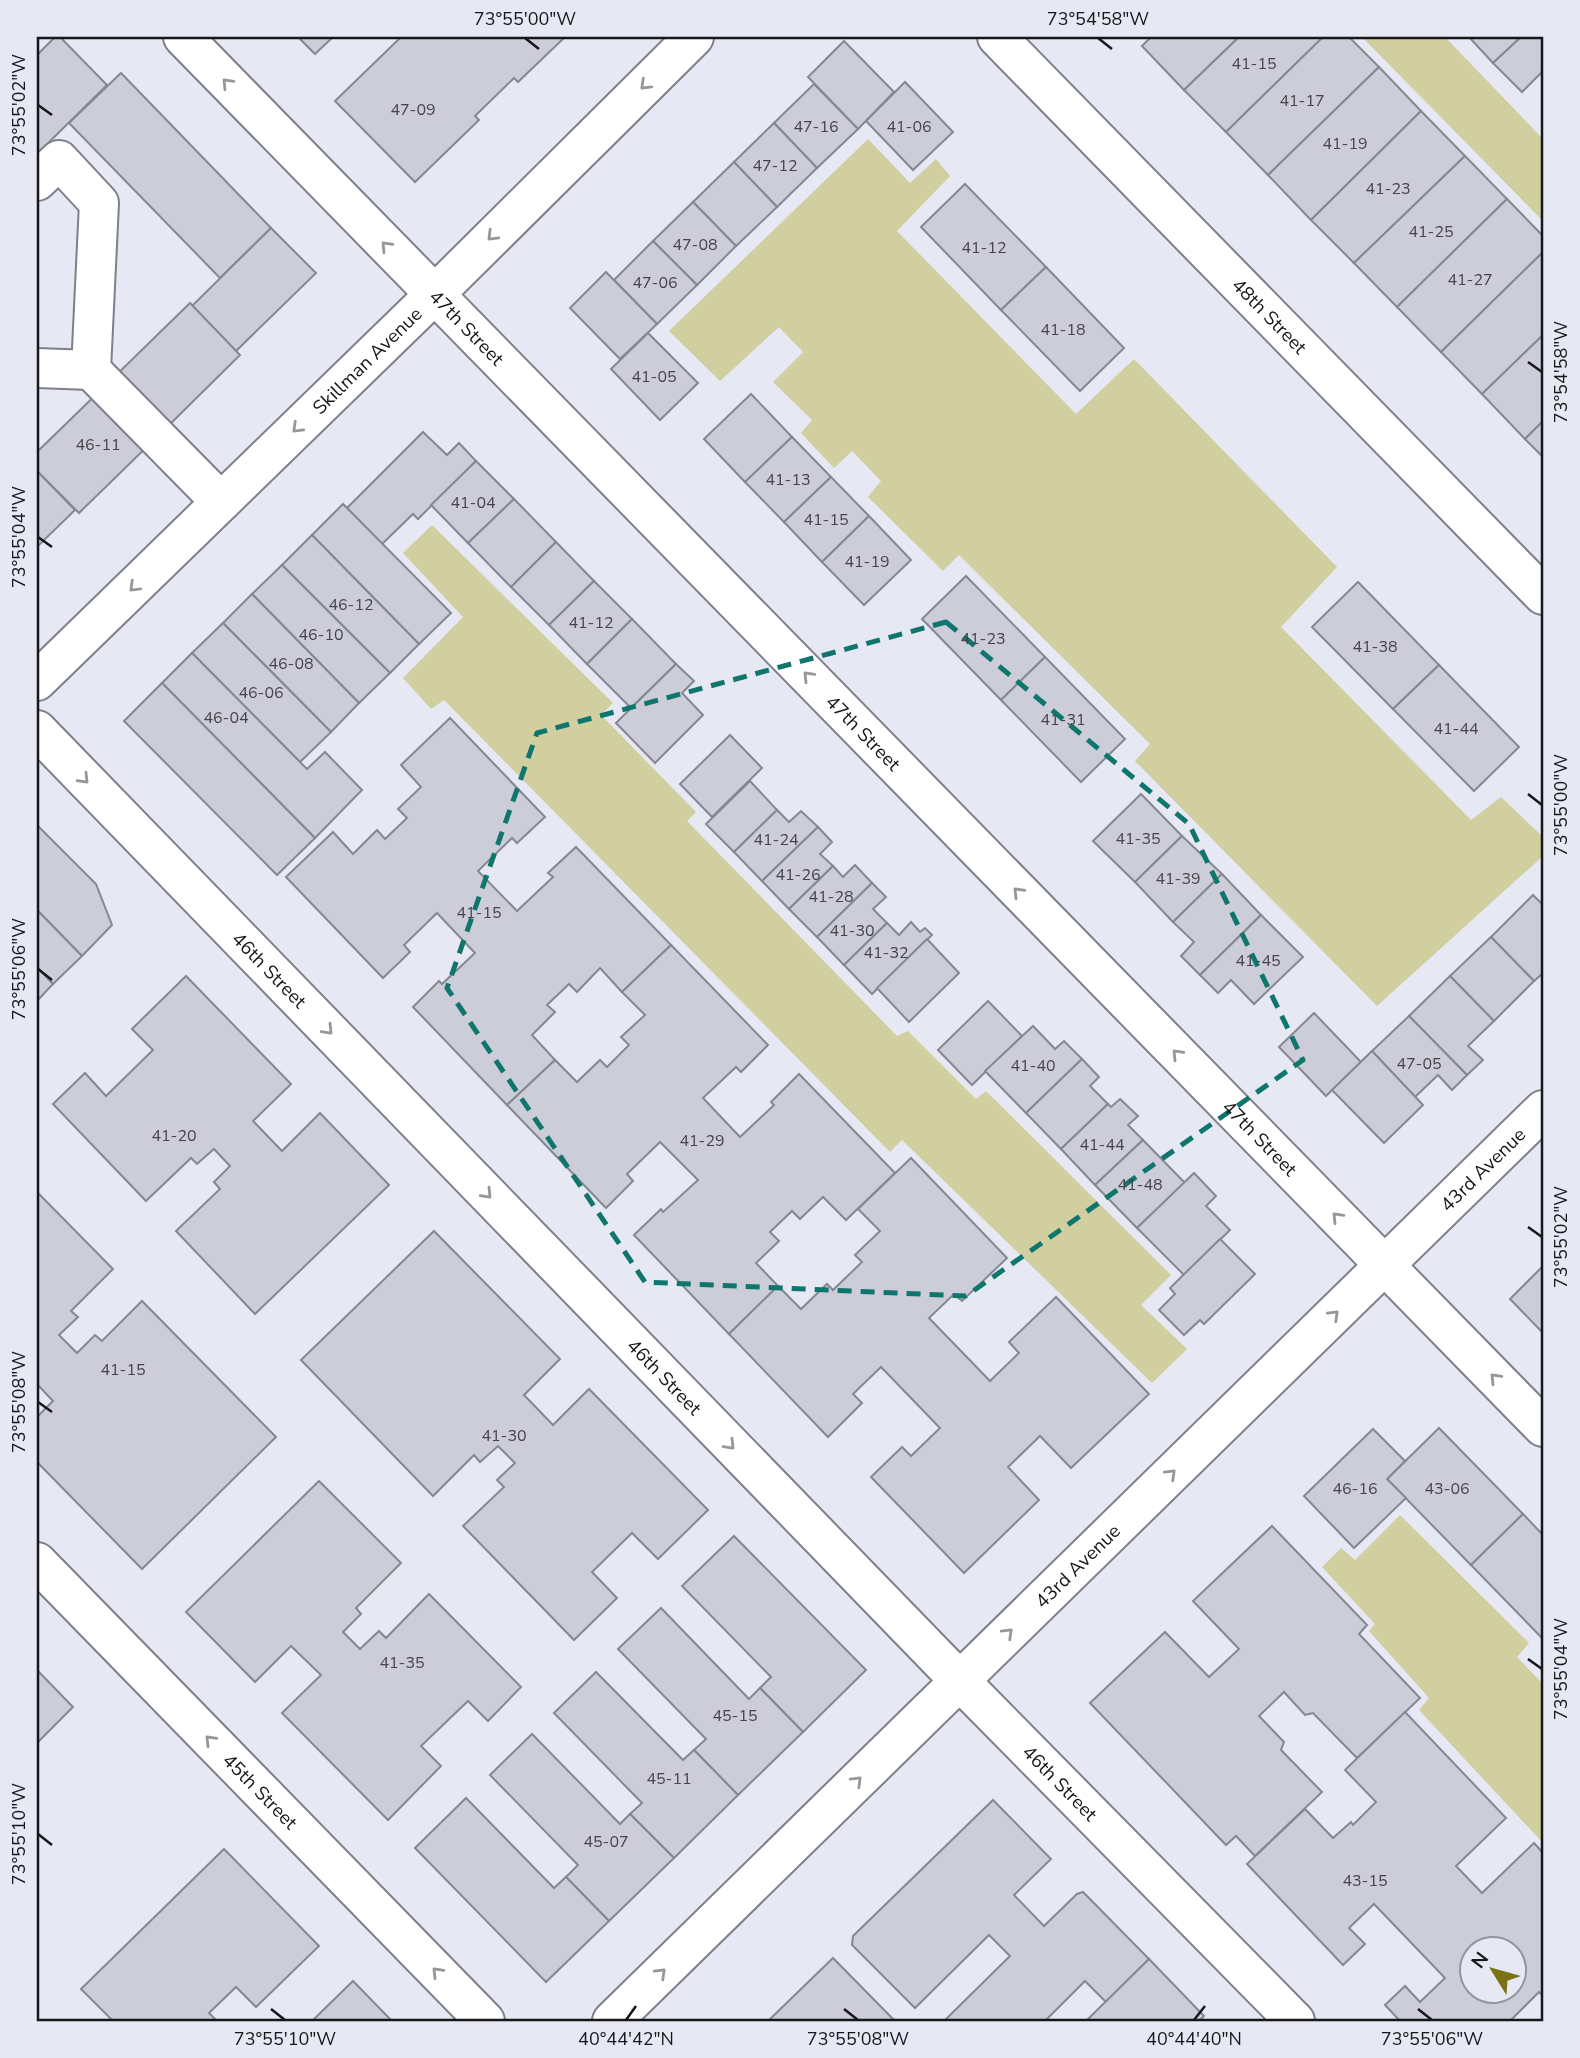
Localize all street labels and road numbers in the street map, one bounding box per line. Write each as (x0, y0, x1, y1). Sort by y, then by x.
street label: 48th Street (1226, 273, 1313, 360)
street label: 47th Street (423, 284, 510, 372)
street label: Skillman Avenue (307, 302, 428, 420)
street label: 47th Street (820, 689, 906, 777)
street label: 46th Street (226, 927, 312, 1014)
street label: 47th Street (1216, 1095, 1303, 1182)
street label: 43rd Avenue (1435, 1122, 1532, 1218)
street label: 46th Street (621, 1333, 707, 1421)
street label: 43rd Avenue (1030, 1519, 1126, 1614)
street label: 46th Street (1016, 1740, 1103, 1827)
street label: 45th Street (217, 1748, 303, 1836)

